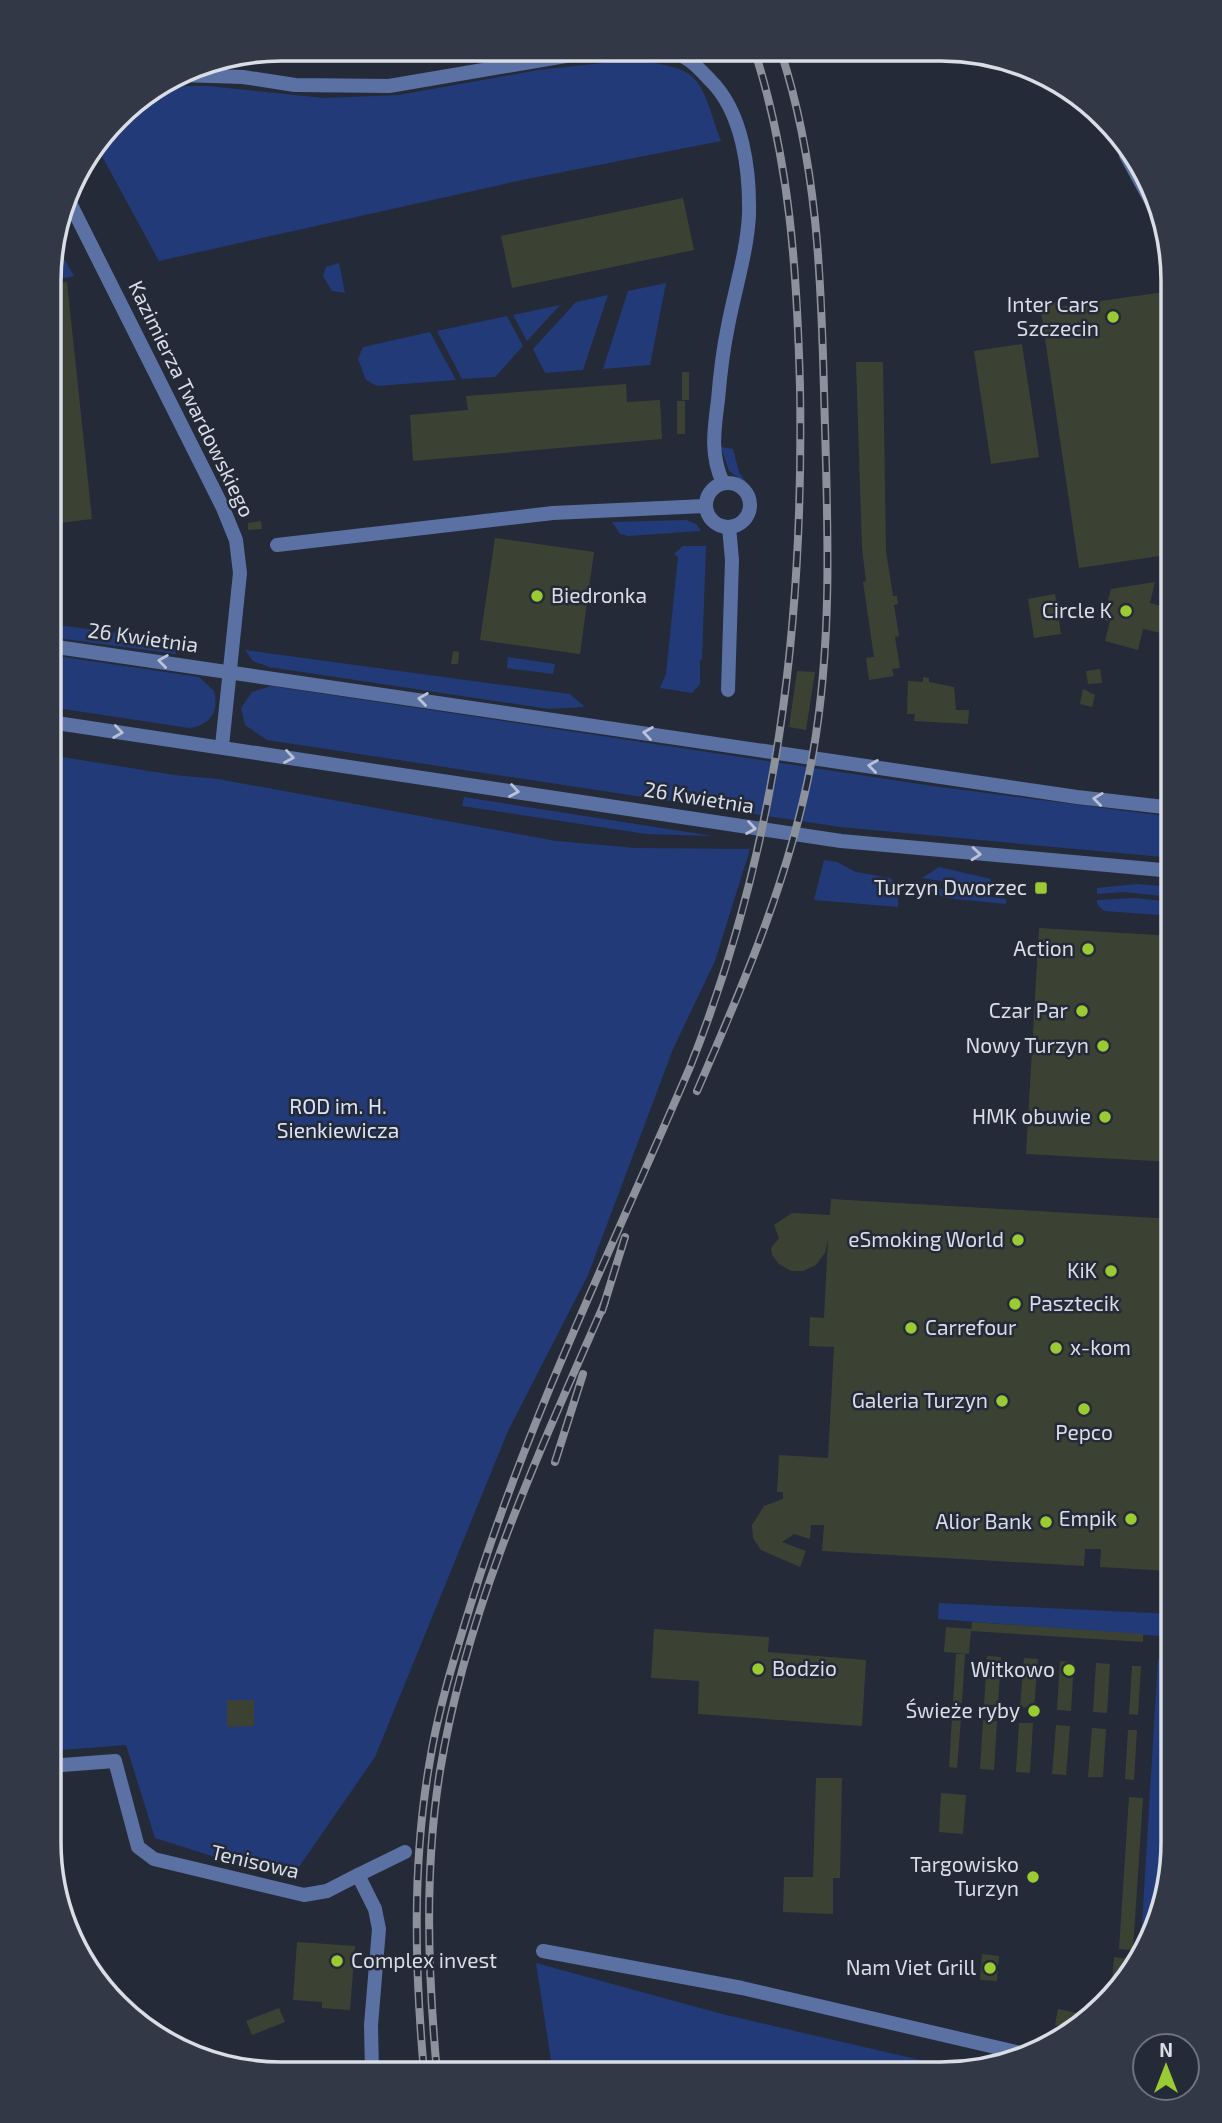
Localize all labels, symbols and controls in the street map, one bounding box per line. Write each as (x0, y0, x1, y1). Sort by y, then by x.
street label: Kazimierza Twardowskiego (124, 276, 261, 521)
place label: Inter Cars Szczecin (1007, 291, 1099, 340)
marker: Inter Cars Szczecin (1105, 309, 1121, 325)
place label: Biedronka (551, 582, 647, 607)
marker: Biedronka (529, 588, 545, 604)
place label: Circle K (1042, 597, 1113, 622)
marker: Circle K (1118, 603, 1134, 619)
street label: 26 Kwietnia (86, 616, 200, 657)
one-way arrow (157, 654, 169, 669)
one-way arrow (417, 692, 429, 707)
one-way arrow (112, 724, 124, 739)
one-way arrow (642, 726, 654, 741)
one-way arrow (283, 749, 295, 764)
one-way arrow (867, 759, 879, 774)
street label: 26 Kwietnia (642, 775, 756, 818)
one-way arrow (508, 783, 520, 798)
one-way arrow (1092, 792, 1104, 807)
one-way arrow (745, 820, 757, 835)
one-way arrow (971, 846, 982, 861)
place label: Turzyn Dworzec (874, 874, 1027, 899)
marker: Turzyn Dworzec (1033, 880, 1049, 896)
place label: Action (1013, 935, 1074, 960)
marker: Action (1080, 941, 1096, 957)
place label: Czar Par (989, 997, 1069, 1022)
marker: Czar Par (1074, 1003, 1090, 1019)
place label: Nowy Turzyn (965, 1032, 1089, 1057)
marker: Nowy Turzyn (1095, 1038, 1111, 1054)
park label: ROD im. H. Sienkiewicza (277, 1093, 399, 1142)
place label: HMK obuwie (972, 1103, 1091, 1128)
marker: HMK obuwie (1097, 1109, 1113, 1125)
place label: eSmoking World (848, 1226, 1004, 1251)
marker: eSmoking World (1010, 1232, 1026, 1248)
place label: KiK (1067, 1257, 1098, 1282)
marker: KiK (1103, 1263, 1119, 1279)
place label: Pasztecik (1029, 1290, 1120, 1315)
marker: Pasztecik (1007, 1296, 1023, 1312)
place label: Carrefour (925, 1314, 1017, 1339)
marker: Carrefour (903, 1320, 919, 1336)
place label: x-kom (1070, 1334, 1131, 1359)
marker: x-kom (1048, 1340, 1064, 1356)
place label: Galeria Turzyn (852, 1387, 988, 1412)
marker: Galeria Turzyn (994, 1393, 1010, 1409)
marker: Pepco (1076, 1401, 1092, 1417)
place label: Pepco (1055, 1419, 1113, 1444)
place label: Empik (1059, 1505, 1117, 1530)
place label: Alior Bank (935, 1508, 1032, 1533)
marker: Empik (1123, 1511, 1139, 1527)
marker: Alior Bank (1038, 1514, 1054, 1530)
place label: Bodzio (772, 1655, 837, 1680)
place label: Witkowo (970, 1656, 1055, 1681)
marker: Bodzio (750, 1661, 766, 1677)
marker: Witkowo (1061, 1662, 1077, 1678)
place label: Świeże ryby (905, 1697, 1020, 1722)
marker: Świeże ryby (1026, 1703, 1042, 1719)
street label: Tenisowa (209, 1838, 302, 1883)
place label: Targowisko Turzyn (910, 1851, 1019, 1900)
marker: Targowisko Turzyn (1025, 1869, 1041, 1885)
place label: Complex invest (351, 1947, 497, 1972)
marker: Complex invest (329, 1953, 345, 1969)
place label: Nam Viet Grill (846, 1954, 977, 1979)
marker: Nam Viet Grill (982, 1960, 998, 1976)
north arrow (1131, 2032, 1201, 2102)
text: N (1159, 2038, 1173, 2061)

